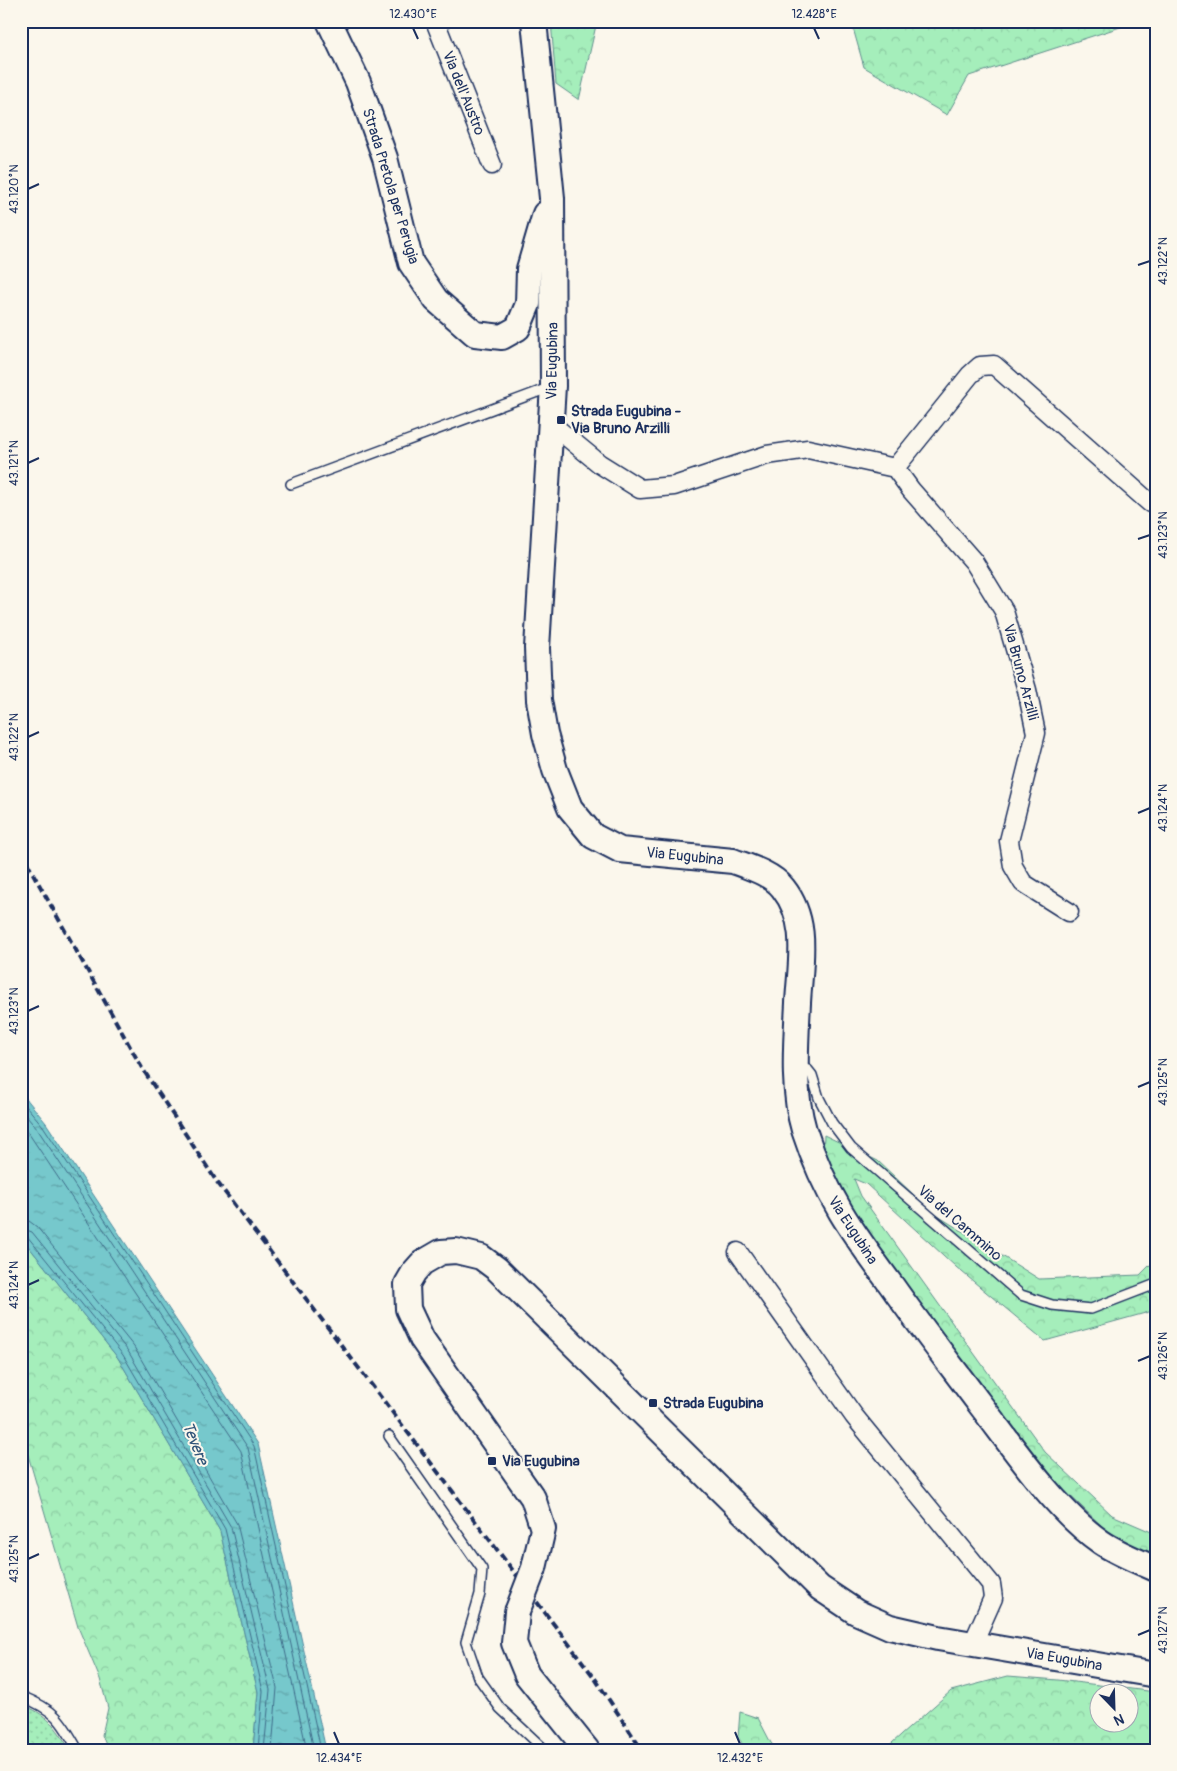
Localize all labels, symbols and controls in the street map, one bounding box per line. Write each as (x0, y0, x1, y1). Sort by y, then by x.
text: 12.430°E (389, 7, 437, 22)
text: 12.428°E (791, 7, 837, 22)
street label: Via dell'Austro (438, 48, 489, 138)
street label: Strada Pretola per Perugia (358, 106, 423, 266)
text: 43.120°N (7, 164, 22, 214)
text: 43.122°N (1156, 237, 1171, 285)
street label: Via Eugubina (542, 322, 563, 400)
place label: Strada Eugubina - Via Bruno Arzilli (571, 402, 682, 438)
marker: Strada Eugubina - Via Bruno Arzilli (555, 414, 567, 426)
text: 43.121°N (7, 440, 22, 486)
text: 43.123°N (1156, 511, 1171, 559)
street label: Via Bruno Arzilli (999, 622, 1043, 723)
text: 43.122°N (7, 713, 22, 761)
text: 43.124°N (1156, 784, 1171, 832)
street label: Via Eugubina (645, 843, 725, 870)
text: 43.123°N (7, 987, 22, 1035)
text: 43.125°N (1156, 1058, 1171, 1106)
street label: Via del Cammino (913, 1181, 1006, 1265)
street label: Via Eugubina (823, 1193, 882, 1268)
text: 43.124°N (7, 1261, 22, 1309)
text: 43.126°N (1156, 1332, 1171, 1380)
place label: Strada Eugubina (663, 1394, 764, 1413)
marker: Strada Eugubina (647, 1397, 659, 1409)
water label: Tevere (178, 1419, 213, 1470)
place label: Via Eugubina (502, 1452, 580, 1471)
marker: Via Eugubina (486, 1455, 498, 1467)
text: 43.125°N (7, 1535, 22, 1583)
text: 43.127°N (1156, 1606, 1171, 1654)
street label: Via Eugubina (1024, 1643, 1104, 1676)
north arrow (1090, 1684, 1140, 1734)
text: N (1111, 1710, 1127, 1729)
text: 12.434°E (316, 1751, 362, 1766)
text: 12.432°E (717, 1751, 763, 1766)

